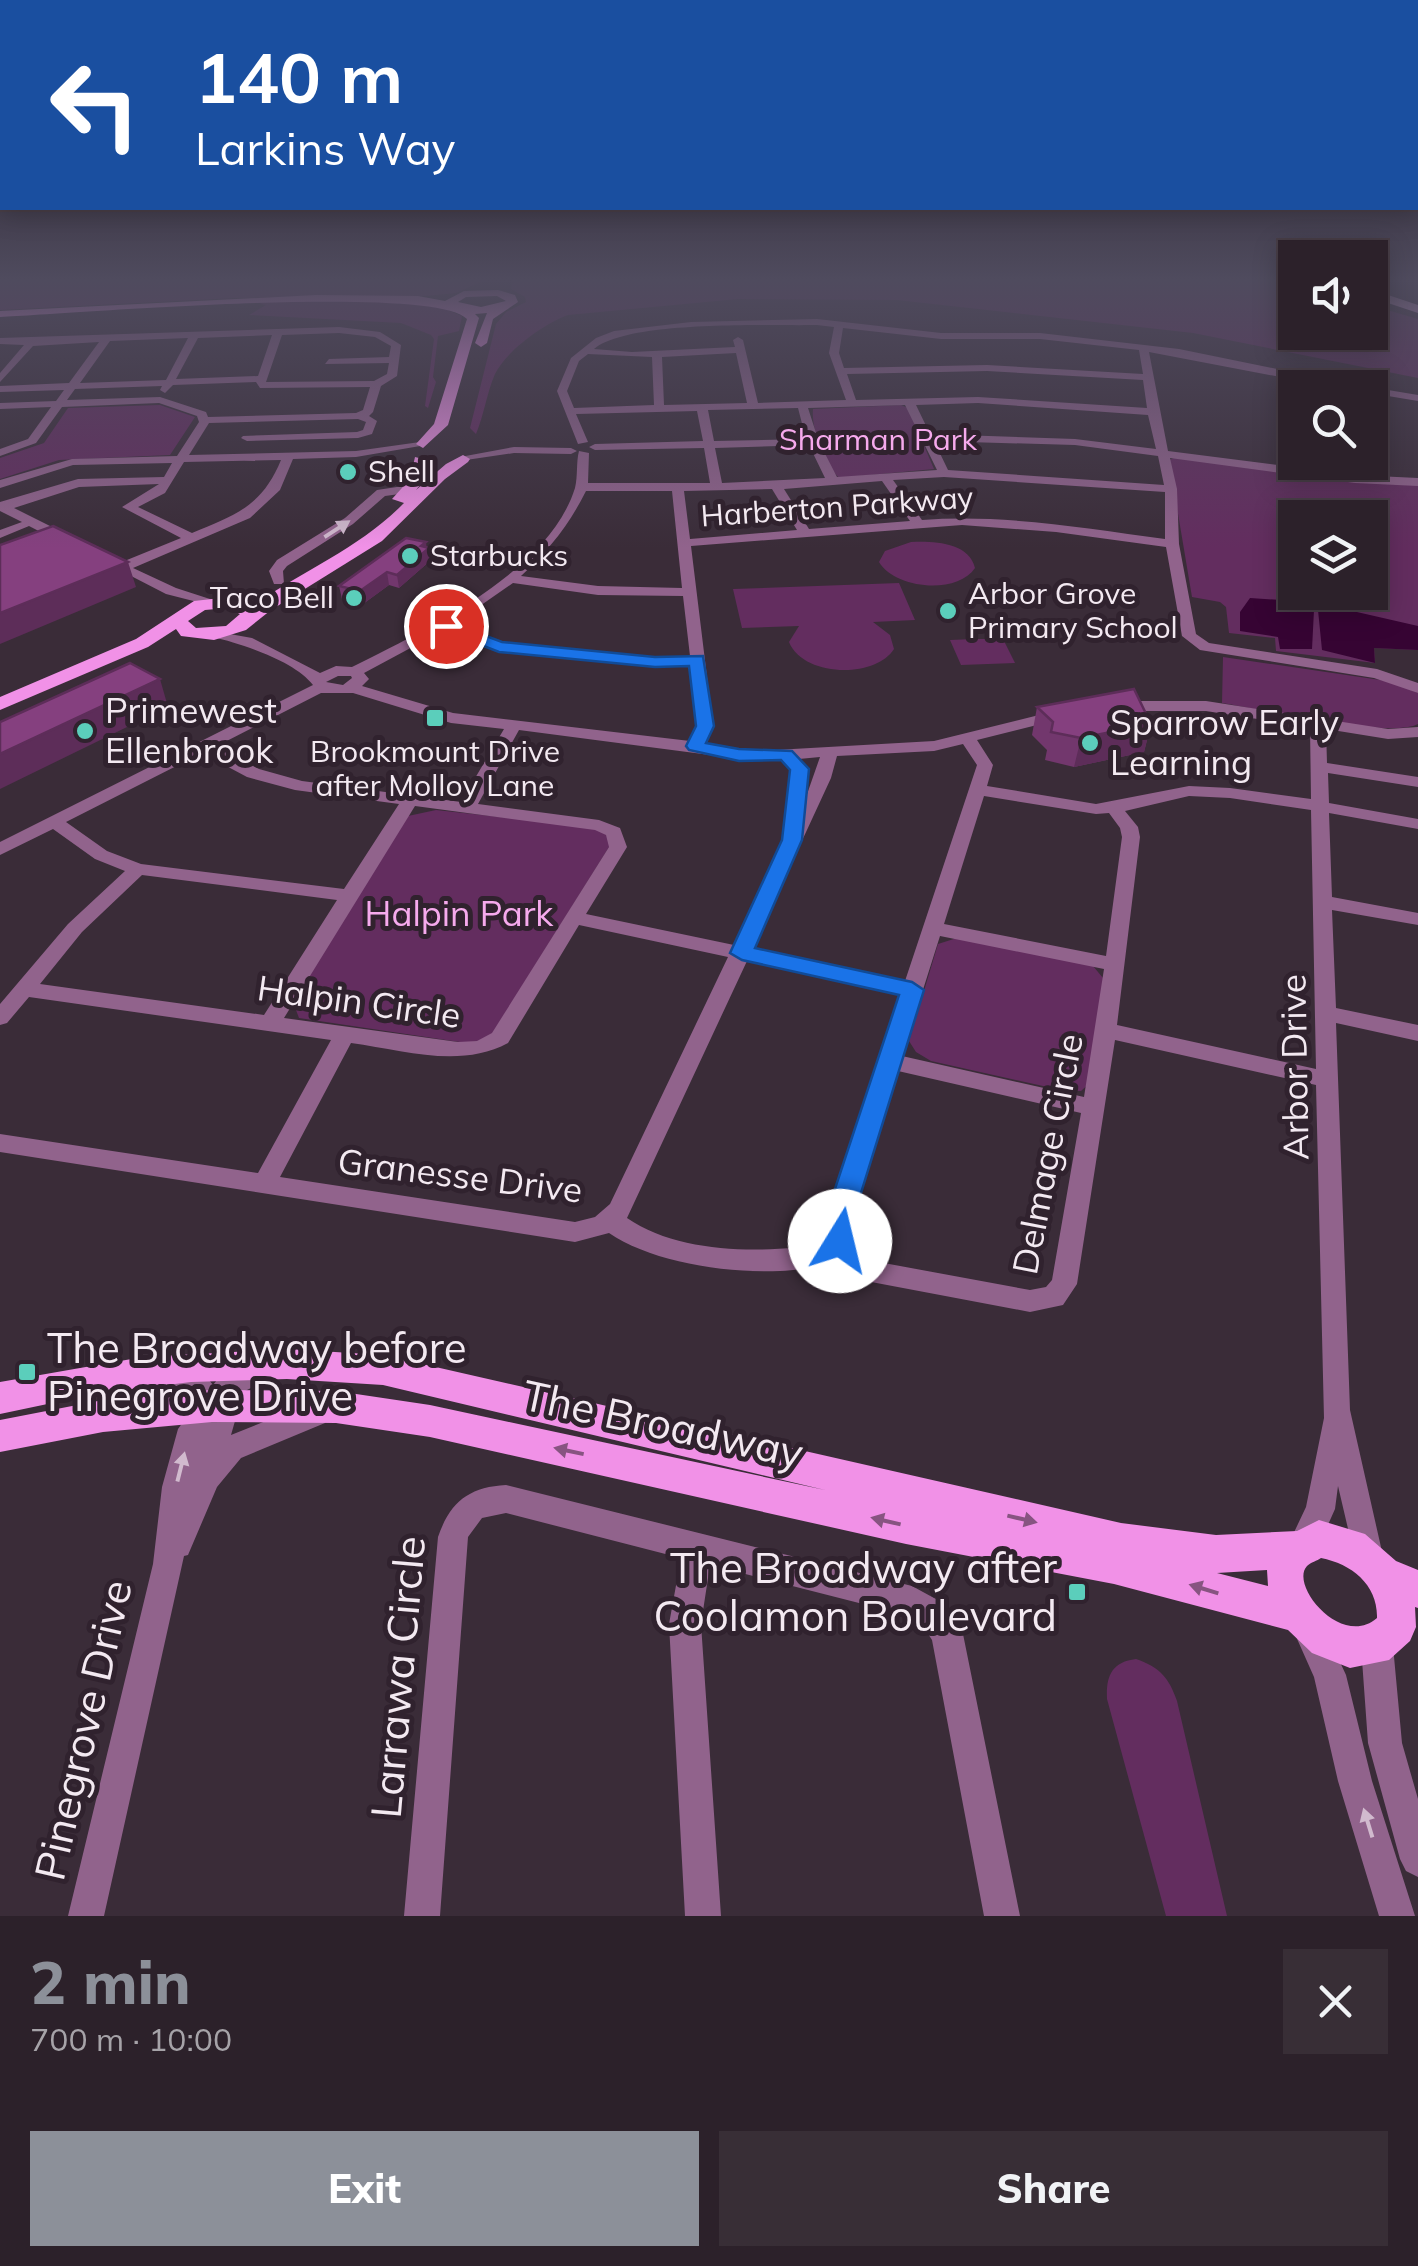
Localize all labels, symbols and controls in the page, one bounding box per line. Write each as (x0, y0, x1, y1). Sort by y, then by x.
text: 140 m (195, 33, 403, 121)
icon: left (30, 40, 160, 170)
text: Larkins Way (195, 120, 455, 176)
map controls (1278, 240, 1388, 610)
button: sound (1278, 240, 1388, 350)
button: search (1278, 370, 1388, 480)
park label: Sharman Park (779, 420, 978, 458)
place label: Shell (368, 452, 435, 490)
marker: Shell (337, 461, 359, 483)
street label: Harberton Parkway (699, 478, 974, 534)
button: layers (1278, 500, 1388, 610)
one-way arrow (323, 520, 350, 538)
place label: Starbucks (430, 536, 568, 574)
marker: Starbucks (399, 545, 421, 567)
place label: Arbor Grove Primary School (968, 574, 1178, 646)
place label: Taco Bell (210, 578, 334, 616)
pin (404, 584, 489, 669)
marker: Taco Bell (343, 587, 365, 609)
icon: arrive (419, 599, 474, 654)
marker: Arbor Grove Primary School (937, 600, 959, 622)
place label: Primewest Ellenbrook (105, 688, 277, 772)
place label: Sparrow Early Learning (1110, 700, 1340, 784)
marker: Brookmount Drive after Molloy Lane (424, 707, 446, 729)
marker: Primewest Ellenbrook (74, 720, 96, 742)
place label: Brookmount Drive after Molloy Lane (310, 732, 560, 804)
marker: Sparrow Early Learning (1079, 732, 1101, 754)
park label: Halpin Park (365, 891, 554, 935)
street label: Halpin Circle (255, 965, 463, 1037)
street label: Arbor Drive (1270, 974, 1318, 1160)
street label: Delmage Circle (1002, 1030, 1092, 1278)
street label: Granesse Drive (335, 1138, 585, 1212)
position arrow (788, 1189, 892, 1293)
place label: The Broadway before Pinegrove Drive (47, 1321, 466, 1422)
marker: The Broadway before Pinegrove Drive (16, 1361, 38, 1383)
street label: The Broadway (518, 1368, 808, 1479)
one-way arrow (553, 1443, 584, 1459)
one-way arrow (174, 1451, 190, 1482)
one-way arrow (1007, 1512, 1038, 1527)
one-way arrow (870, 1513, 901, 1529)
street label: Larrawa Circle (359, 1534, 436, 1820)
place label: The Broadway after Coolamon Boulevard (654, 1541, 1058, 1642)
street label: Pinegrove Drive (22, 1575, 143, 1885)
marker: The Broadway after Coolamon Boulevard (1066, 1581, 1088, 1603)
one-way arrow (1188, 1581, 1218, 1596)
one-way arrow (1360, 1807, 1375, 1838)
text: 2 min (30, 1944, 191, 2019)
button: close (1283, 1949, 1388, 2054)
text: 700 m · 10:00 (30, 2019, 232, 2059)
button: Exit (30, 2131, 699, 2246)
button: Share (719, 2131, 1388, 2246)

